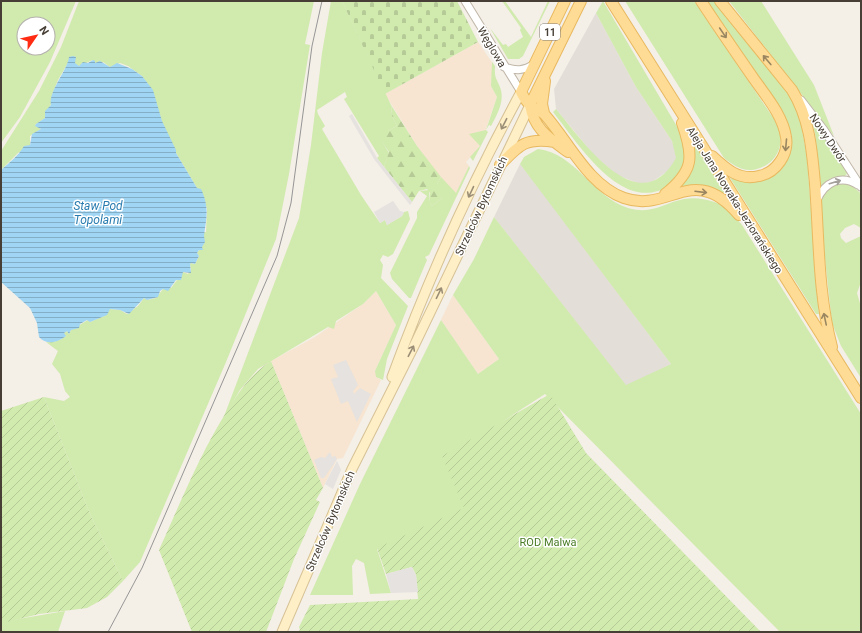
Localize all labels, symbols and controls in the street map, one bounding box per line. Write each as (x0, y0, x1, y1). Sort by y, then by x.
north arrow (16, 16, 56, 56)
text: N (36, 24, 52, 38)
road number: 11 (540, 24, 560, 40)
street label: Węglowa (474, 25, 509, 70)
one-way arrow (719, 27, 727, 38)
one-way arrow (763, 55, 772, 66)
street label: Nowy Dwór (807, 112, 849, 165)
one-way arrow (499, 118, 507, 130)
street label: Aleja Jana Nowaka-Jeziorańskiego (684, 124, 785, 276)
one-way arrow (782, 138, 790, 151)
street label: Strzelców Bytomskich (453, 155, 510, 258)
one-way arrow (828, 178, 841, 185)
one-way arrow (467, 186, 474, 198)
one-way arrow (694, 188, 707, 195)
water label: Staw Pod Topolami (73, 199, 123, 227)
one-way arrow (436, 287, 443, 299)
one-way arrow (820, 313, 828, 326)
one-way arrow (408, 345, 416, 357)
street label: Strzelców Bytomskich (303, 469, 358, 573)
park label: ROD Malwa (520, 536, 576, 549)

